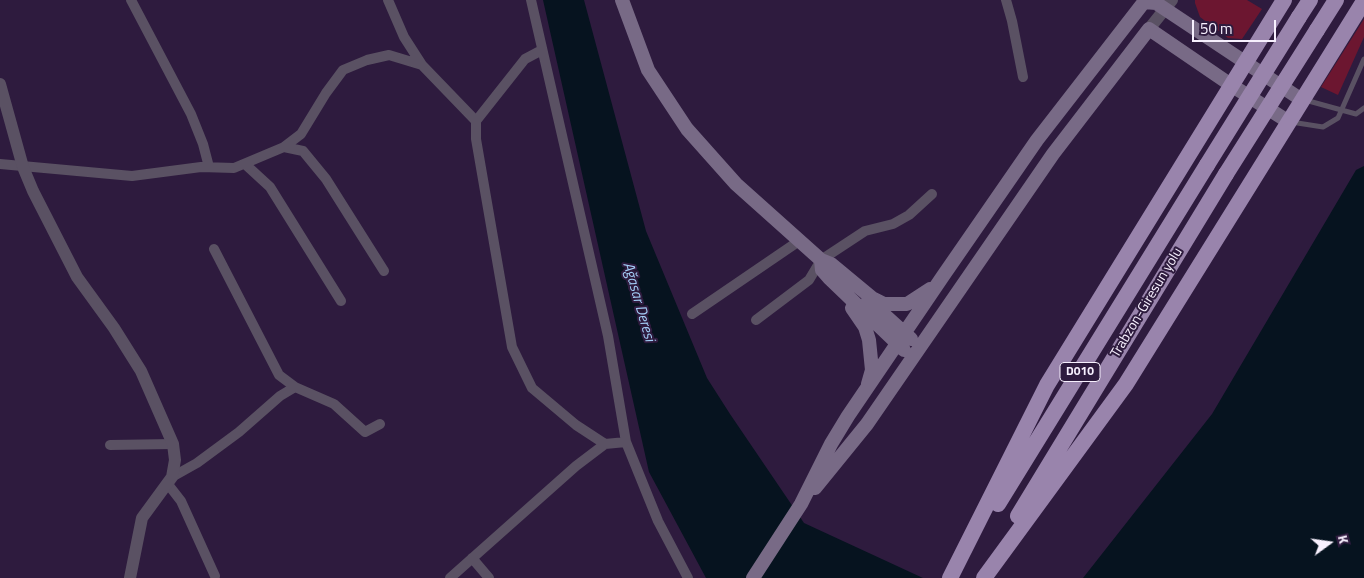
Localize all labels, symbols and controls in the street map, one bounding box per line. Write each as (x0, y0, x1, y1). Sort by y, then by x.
scale bar (1194, 10, 1278, 42)
text: 50 m (1200, 17, 1233, 40)
street label: Trabzon-Giresun yolu (1108, 245, 1186, 361)
water label: Ağasar Deresi (618, 260, 658, 344)
road number: D010 (1060, 362, 1100, 382)
north arrow (1304, 518, 1354, 568)
text: K (1333, 533, 1355, 546)

